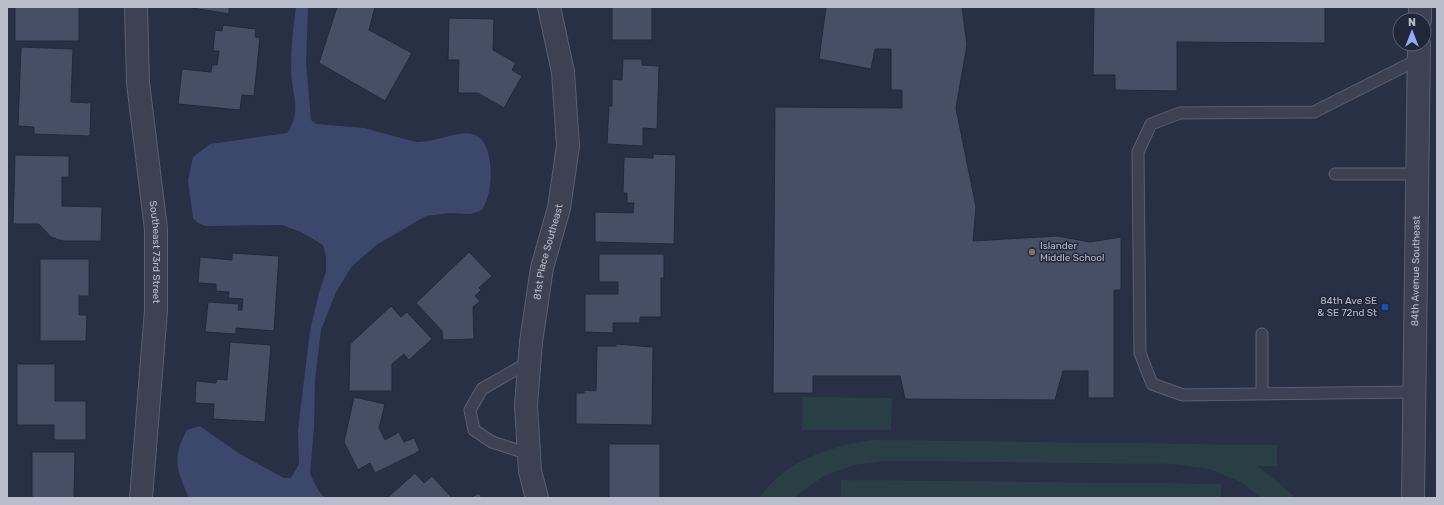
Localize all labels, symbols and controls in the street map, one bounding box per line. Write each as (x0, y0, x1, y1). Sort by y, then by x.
north arrow (1392, 12, 1432, 52)
text: N (1408, 16, 1416, 29)
street label: Southeast 73rd Street (147, 200, 162, 303)
street label: 81st Place Southeast (531, 203, 565, 301)
street label: 84th Avenue Southeast (1409, 216, 1423, 326)
place label: Islander Middle School (1040, 240, 1104, 264)
marker: Islander Middle School (1027, 247, 1037, 257)
place label: 84th Ave SE & SE 72nd St (1317, 295, 1377, 319)
marker: 84th Ave SE & SE 72nd St (1380, 302, 1390, 312)

